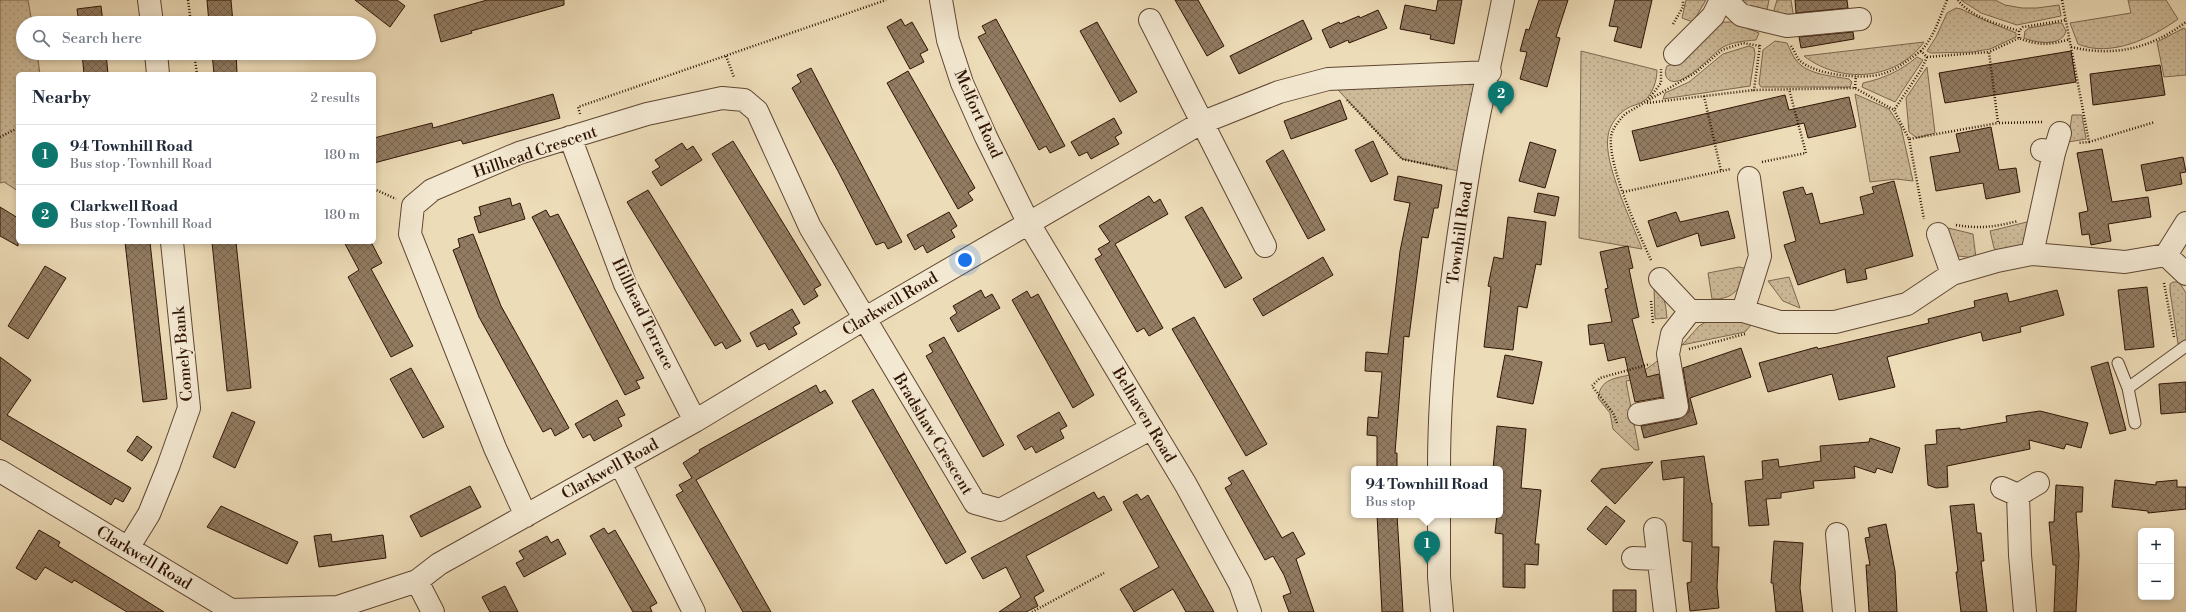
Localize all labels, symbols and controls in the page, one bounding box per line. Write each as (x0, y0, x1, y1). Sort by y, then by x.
search box (16, 16, 376, 60)
icon: search (30, 27, 52, 49)
text: Search here (62, 29, 142, 48)
street label: Melfort Road (950, 67, 1006, 161)
pin: 2 (1488, 81, 1514, 114)
text: Nearby (32, 87, 91, 109)
text: 2 results (311, 90, 360, 106)
street label: Hillhead Crescent (470, 121, 600, 183)
text: 94 Townhill Road (70, 137, 193, 156)
text: 1 (42, 147, 48, 163)
text: 180 m (324, 147, 360, 163)
text: Bus stop · Townhill Road (70, 156, 212, 172)
street label: Townhill Road (1443, 180, 1477, 286)
text: Clarkwell Road (70, 197, 178, 216)
text: 2 (41, 207, 49, 223)
text: 180 m (324, 207, 360, 223)
text: Bus stop · Townhill Road (70, 216, 212, 232)
your location (955, 250, 975, 270)
street label: Hillhead Terrace (607, 255, 679, 373)
street label: Clarkwell Road (839, 268, 941, 340)
street label: Comely Bank (169, 304, 197, 402)
street label: Belhaven Road (1107, 363, 1180, 466)
street label: Bradshaw Crescent (888, 369, 977, 499)
street label: Clarkwell Road (558, 434, 662, 504)
popup (1351, 466, 1503, 518)
text: 94 Townhill Road (1366, 475, 1488, 494)
text: Bus stop (1366, 494, 1416, 510)
street label: Clarkwell Road (93, 522, 195, 594)
map controls (2138, 528, 2174, 600)
button: + (2138, 528, 2174, 564)
pin: 1 (1414, 531, 1440, 564)
button: − (2138, 564, 2174, 600)

